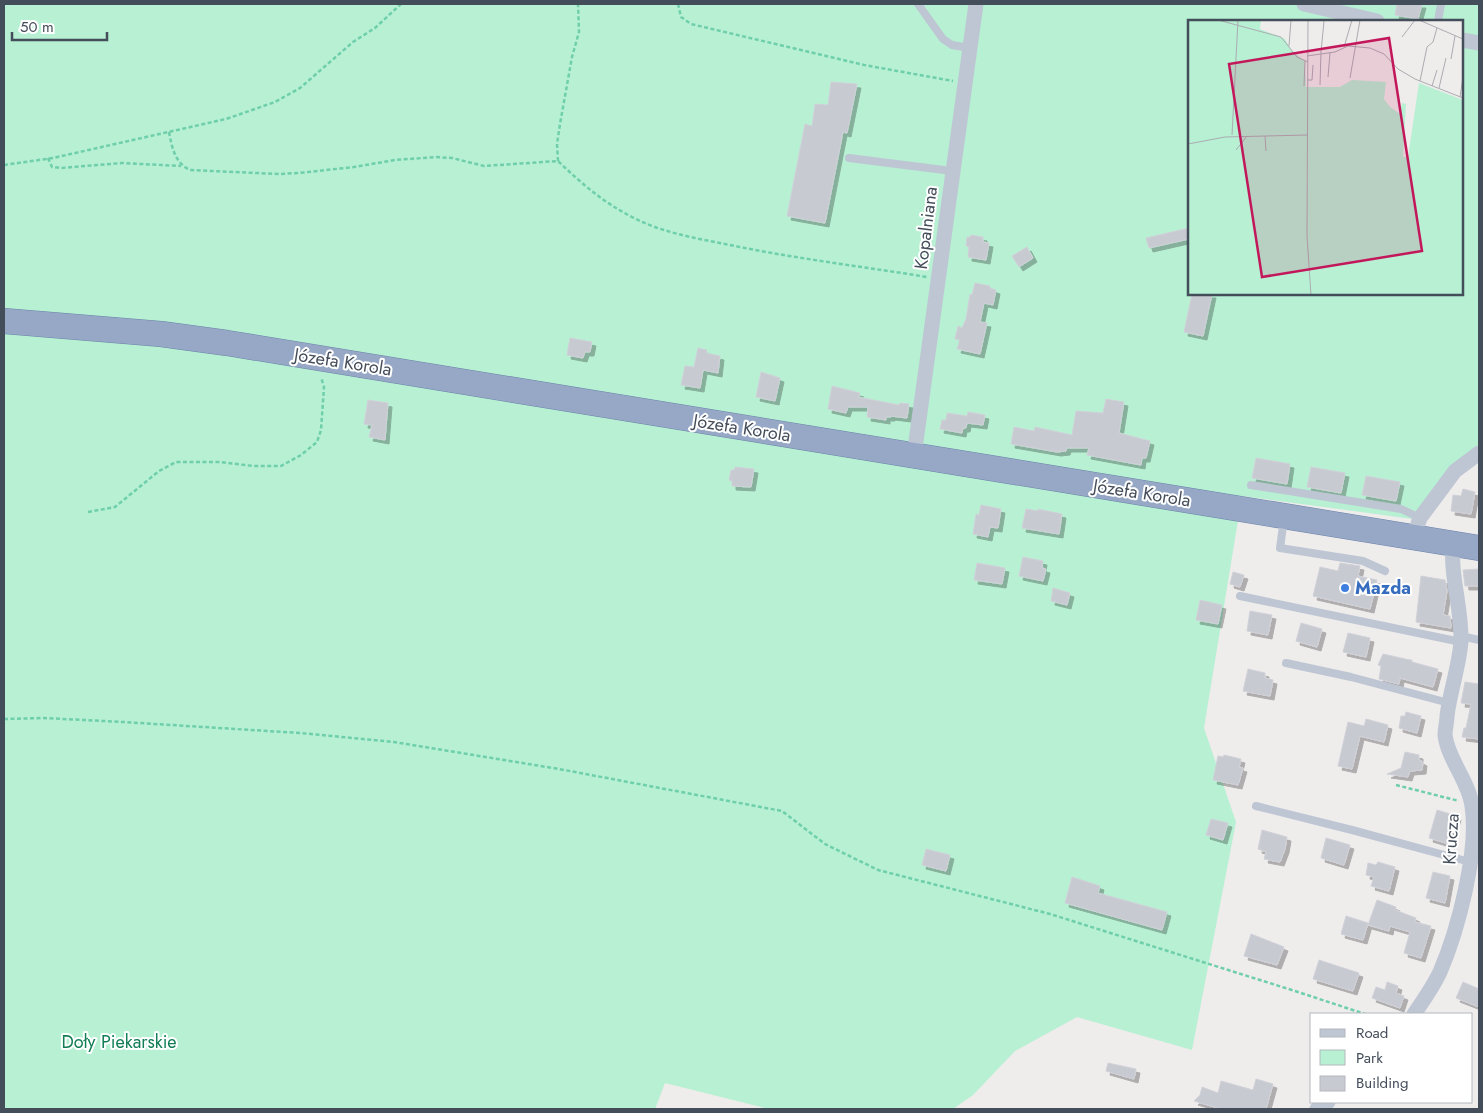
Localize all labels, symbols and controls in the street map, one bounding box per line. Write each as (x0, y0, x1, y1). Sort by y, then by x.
scale bar (12, 10, 108, 42)
text: 50 m (20, 16, 54, 38)
inset map (1188, 20, 1463, 295)
street label: Kopalniana (908, 185, 944, 271)
street label: Józefa Korola (290, 341, 394, 383)
street label: Józefa Korola (689, 407, 793, 449)
street label: Józefa Korola (1089, 472, 1193, 514)
place label: Mazda (1355, 575, 1411, 601)
marker: Mazda (1339, 582, 1351, 594)
street label: Krucza (1436, 812, 1466, 866)
legend (1310, 1013, 1473, 1103)
text: Road (1356, 1022, 1388, 1044)
park label: Doły Piekarskie (61, 1029, 177, 1055)
text: Park (1356, 1047, 1383, 1069)
text: Building (1356, 1072, 1408, 1094)

